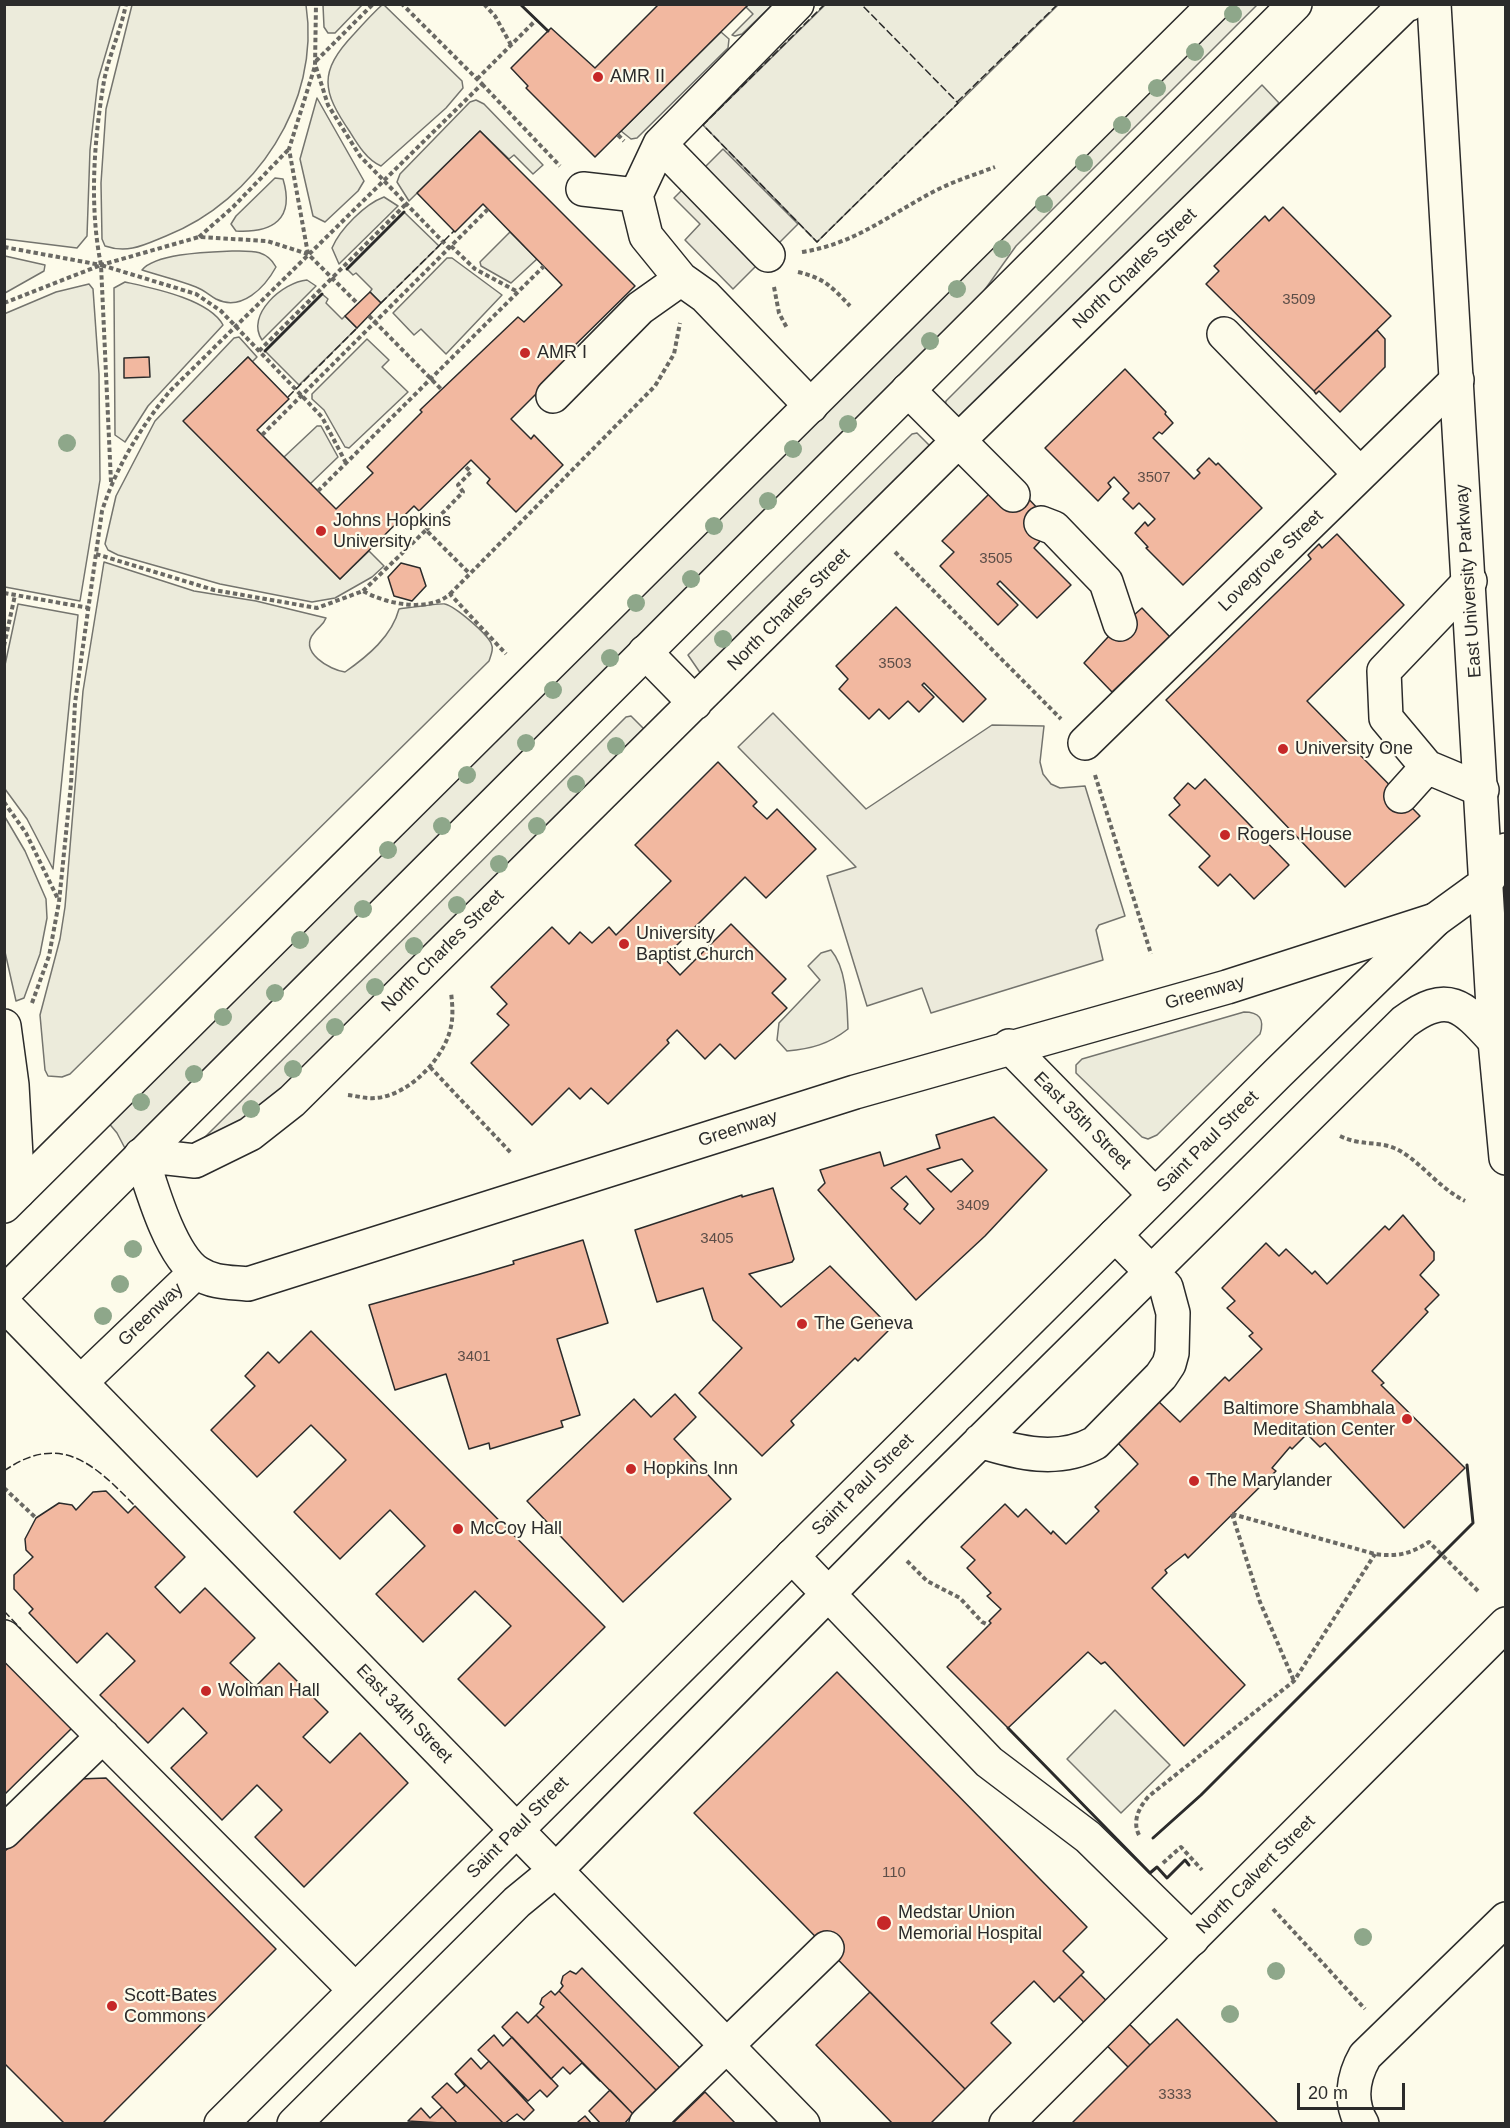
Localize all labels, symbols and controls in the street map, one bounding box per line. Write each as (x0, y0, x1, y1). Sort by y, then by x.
place label: AMR II (610, 66, 665, 88)
marker: AMR II (591, 70, 605, 84)
street label: North Charles Street (1068, 204, 1202, 334)
house number: 3509 (1282, 291, 1316, 309)
place label: AMR I (537, 342, 587, 364)
marker: AMR I (518, 346, 532, 360)
house number: 3507 (1137, 469, 1171, 487)
street label: East University Parkway (1451, 483, 1487, 679)
street label: Lovegrove Street (1214, 506, 1328, 616)
place label: Johns Hopkins University (333, 510, 451, 552)
marker: Johns Hopkins University (314, 524, 328, 538)
street label: North Charles Street (723, 544, 855, 676)
house number: 3505 (979, 550, 1013, 568)
house number: 3503 (878, 655, 912, 673)
place label: University One (1295, 738, 1413, 760)
marker: University One (1276, 742, 1290, 756)
place label: Rogers House (1237, 824, 1352, 846)
marker: Rogers House (1218, 828, 1232, 842)
street label: North Charles Street (377, 885, 509, 1017)
place label: University Baptist Church (636, 923, 754, 966)
marker: University Baptist Church (617, 937, 631, 951)
street label: Greenway (1163, 971, 1247, 1015)
street label: East 35th Street (1029, 1068, 1135, 1174)
street label: Saint Paul Street (1153, 1087, 1263, 1197)
street label: Greenway (696, 1106, 780, 1152)
house number: 3409 (956, 1197, 990, 1215)
house number: 3405 (700, 1230, 734, 1248)
street label: Greenway (114, 1279, 188, 1351)
place label: The Geneva (814, 1313, 913, 1335)
marker: The Geneva (795, 1317, 809, 1331)
house number: 3401 (457, 1348, 491, 1366)
place label: Baltimore Shambhala Meditation Center (1223, 1398, 1395, 1440)
marker: Baltimore Shambhala Meditation Center (1400, 1412, 1414, 1426)
street label: Saint Paul Street (808, 1430, 918, 1540)
place label: Hopkins Inn (643, 1458, 738, 1480)
marker: Hopkins Inn (624, 1462, 638, 1476)
place label: The Marylander (1206, 1470, 1332, 1492)
marker: The Marylander (1187, 1474, 1201, 1488)
place label: McCoy Hall (470, 1518, 562, 1540)
marker: McCoy Hall (451, 1522, 465, 1536)
street label: East 34th Street (351, 1660, 457, 1768)
place label: Wolman Hall (218, 1680, 320, 1702)
marker: Wolman Hall (199, 1684, 213, 1698)
street label: Saint Paul Street (463, 1773, 573, 1883)
street label: North Calvert Street (1192, 1811, 1320, 1939)
house number: 110 (882, 1864, 906, 1882)
place label: Medstar Union Memorial Hospital (898, 1902, 1042, 1944)
marker: Medstar Union Memorial Hospital (875, 1914, 893, 1932)
place label: Scott-Bates Commons (124, 1985, 217, 2028)
marker: Scott-Bates Commons (105, 1999, 119, 2013)
scale bar (1300, 2071, 1408, 2109)
text: 20 m (1308, 2083, 1348, 2103)
house number: 3333 (1158, 2086, 1192, 2104)

